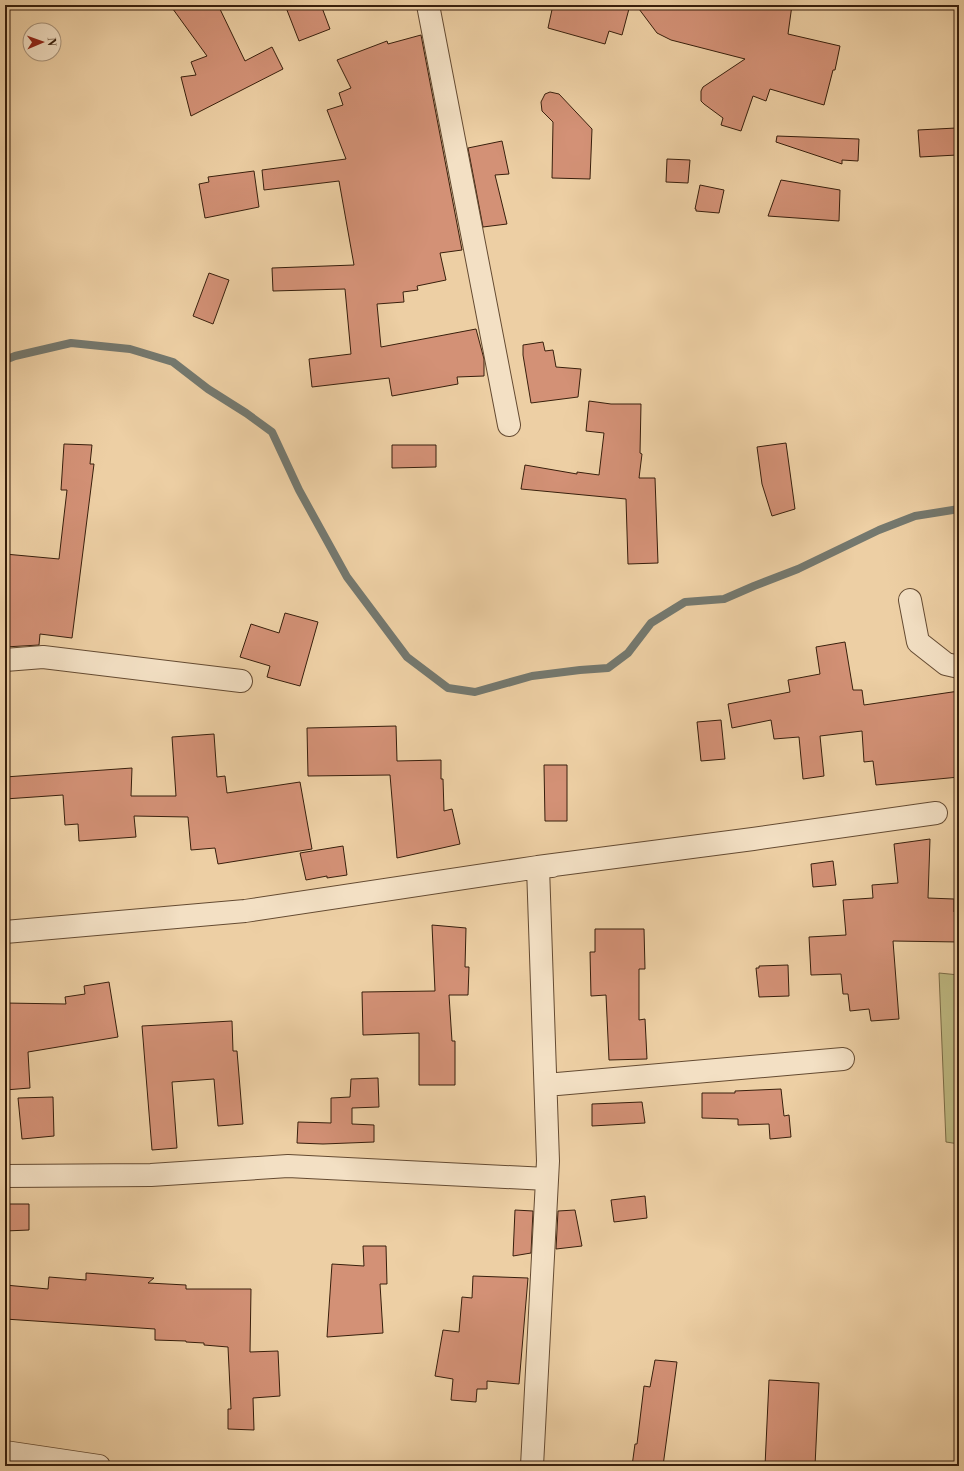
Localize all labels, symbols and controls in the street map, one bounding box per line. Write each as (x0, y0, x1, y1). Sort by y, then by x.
north arrow (22, 22, 62, 62)
text: N (44, 37, 58, 47)

